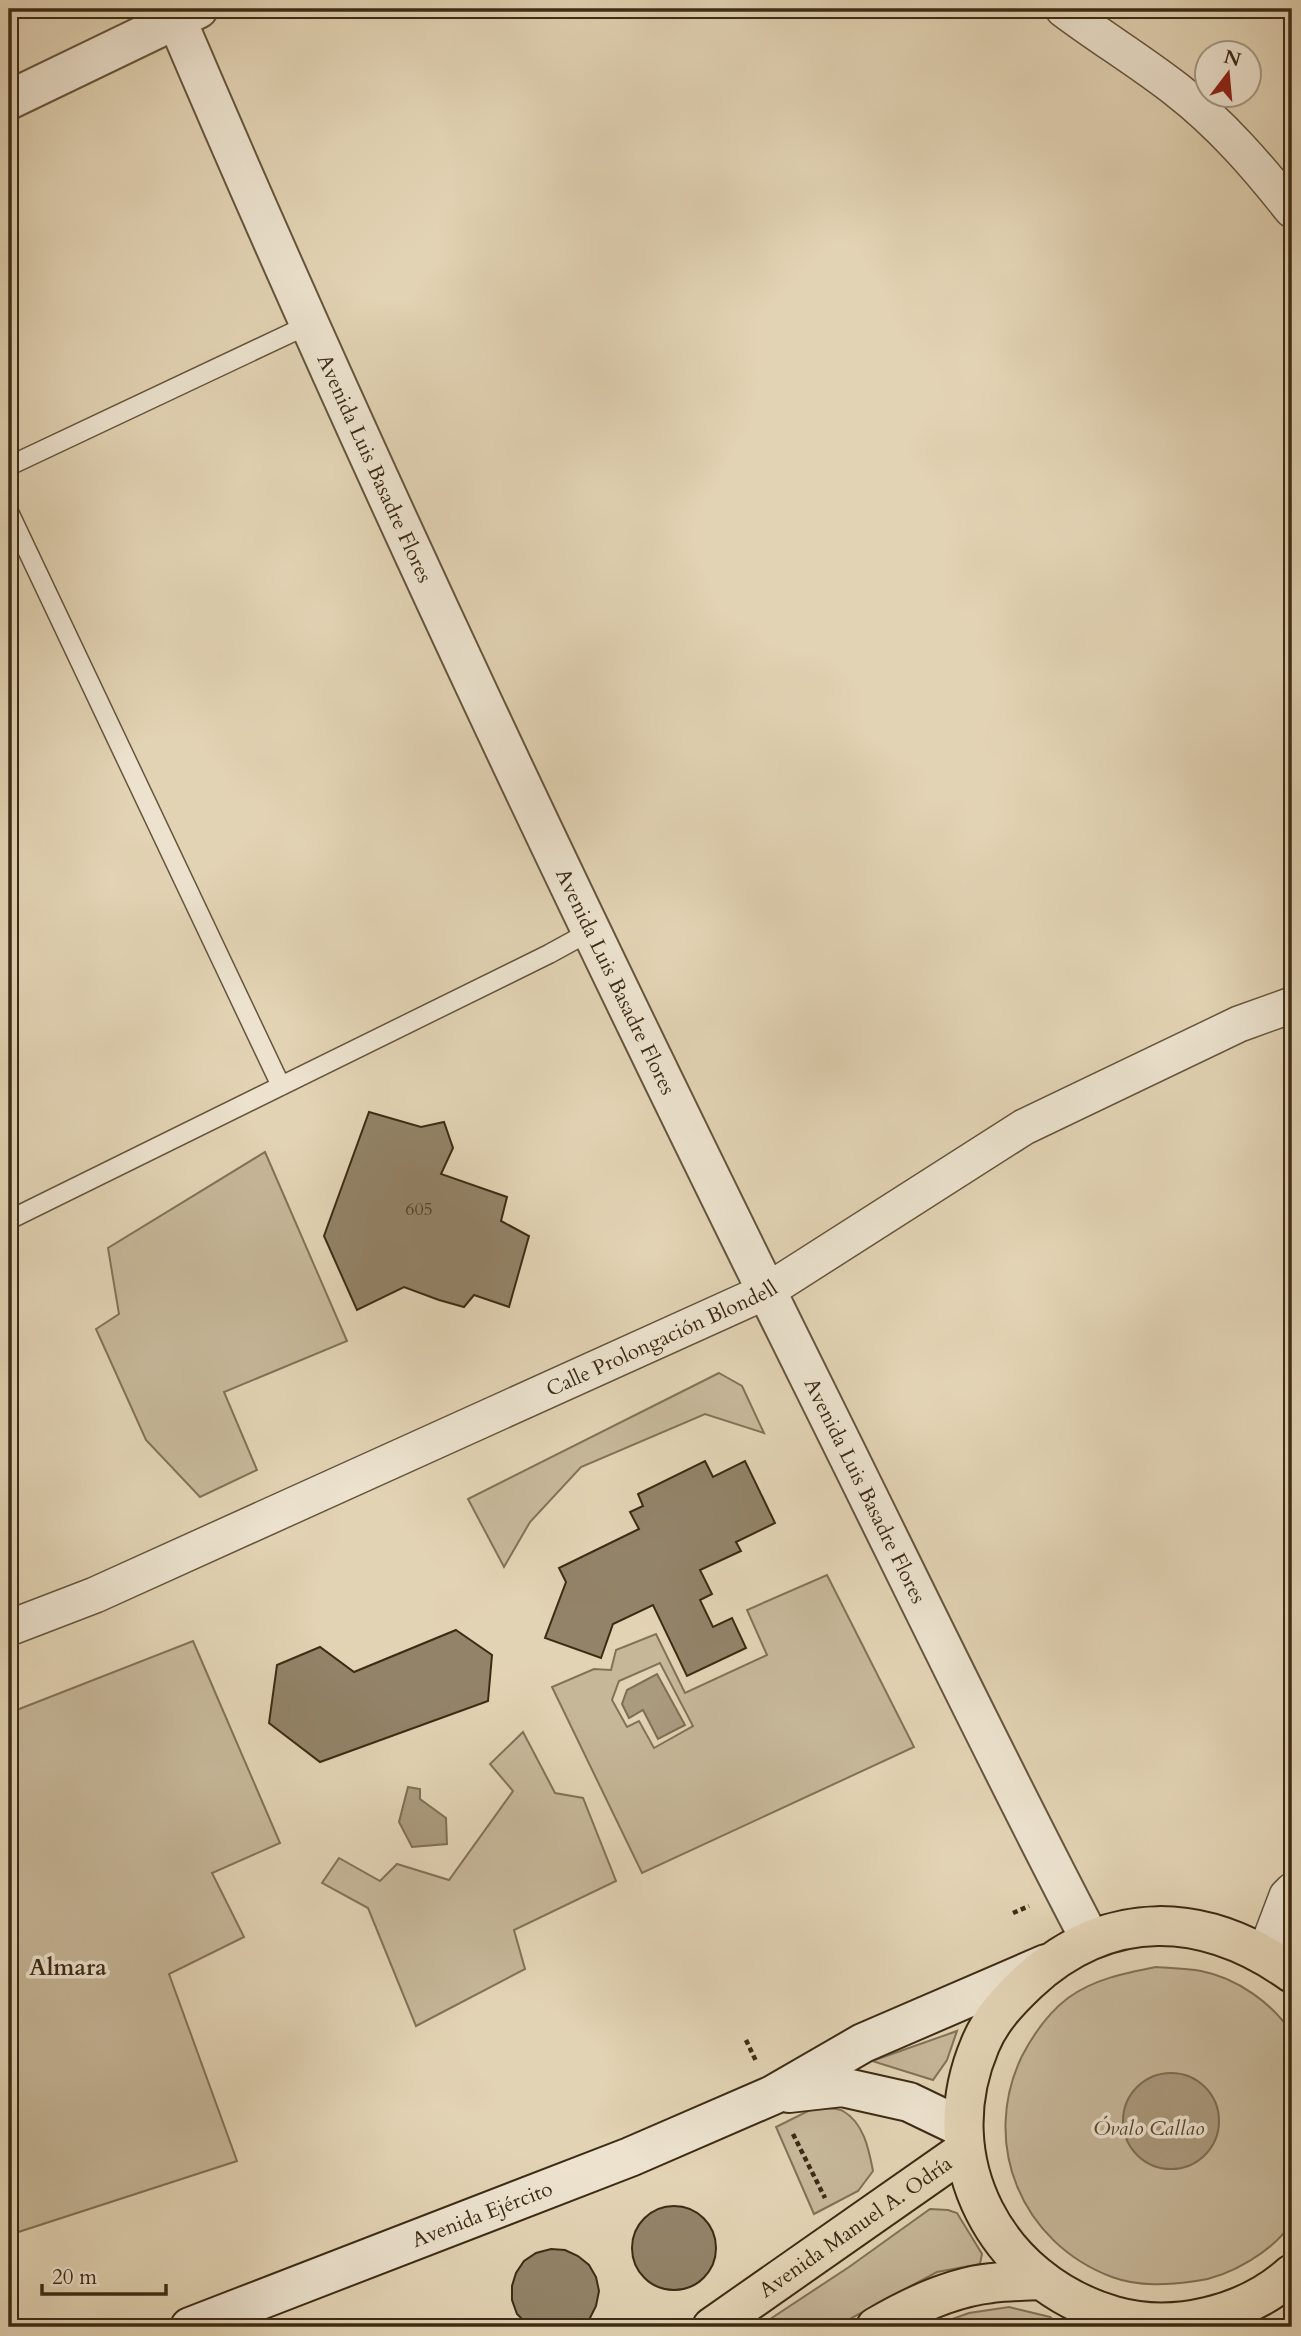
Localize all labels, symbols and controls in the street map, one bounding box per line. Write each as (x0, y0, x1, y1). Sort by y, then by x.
north arrow (1192, 38, 1262, 108)
text: N (1221, 44, 1244, 74)
street label: Avenida Luis Basadre Flores (310, 350, 439, 587)
street label: Avenida Luis Basadre Flores (548, 864, 682, 1100)
house number: 605 (405, 1197, 433, 1222)
street label: Calle Prolongación Blondell (542, 1274, 783, 1404)
street label: Avenida Luis Basadre Flores (797, 1373, 933, 1609)
district label: Almara (29, 1952, 107, 1983)
park label: Óvalo Callao (1093, 2114, 1205, 2143)
street label: Avenida Manuel A. Odría (753, 2149, 958, 2305)
street label: Avenida Ejército (408, 2174, 557, 2255)
scale bar (42, 2252, 166, 2296)
text: 20 m (52, 2263, 97, 2292)

